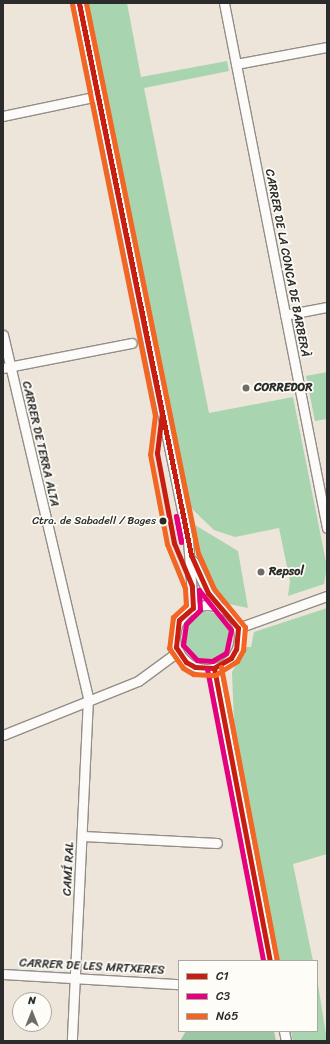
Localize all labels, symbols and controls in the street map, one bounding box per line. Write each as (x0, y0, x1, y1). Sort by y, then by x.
street label: CARRER DE LA CONCA DE BARBERÀ (262, 168, 312, 358)
street label: CARRER DE TERRA ALTA (19, 380, 61, 508)
place label: CORREDOR (254, 381, 313, 395)
marker: CORREDOR (241, 383, 251, 393)
place label: Ctra. de Sabadell / Bages (33, 514, 156, 528)
marker: Ctra. de Sabadell / Bages (158, 516, 168, 526)
place label: Repsol (269, 565, 304, 579)
marker: Repsol (256, 567, 266, 577)
street label: CAMÍ RAL (60, 842, 78, 896)
street label: CARRER DE LES MRTXERES (20, 956, 164, 978)
legend (178, 960, 318, 1032)
text: C1 (216, 965, 229, 987)
text: C3 (216, 985, 230, 1007)
text: N (28, 991, 36, 1010)
north arrow (12, 992, 52, 1032)
text: N65 (216, 1005, 238, 1027)

